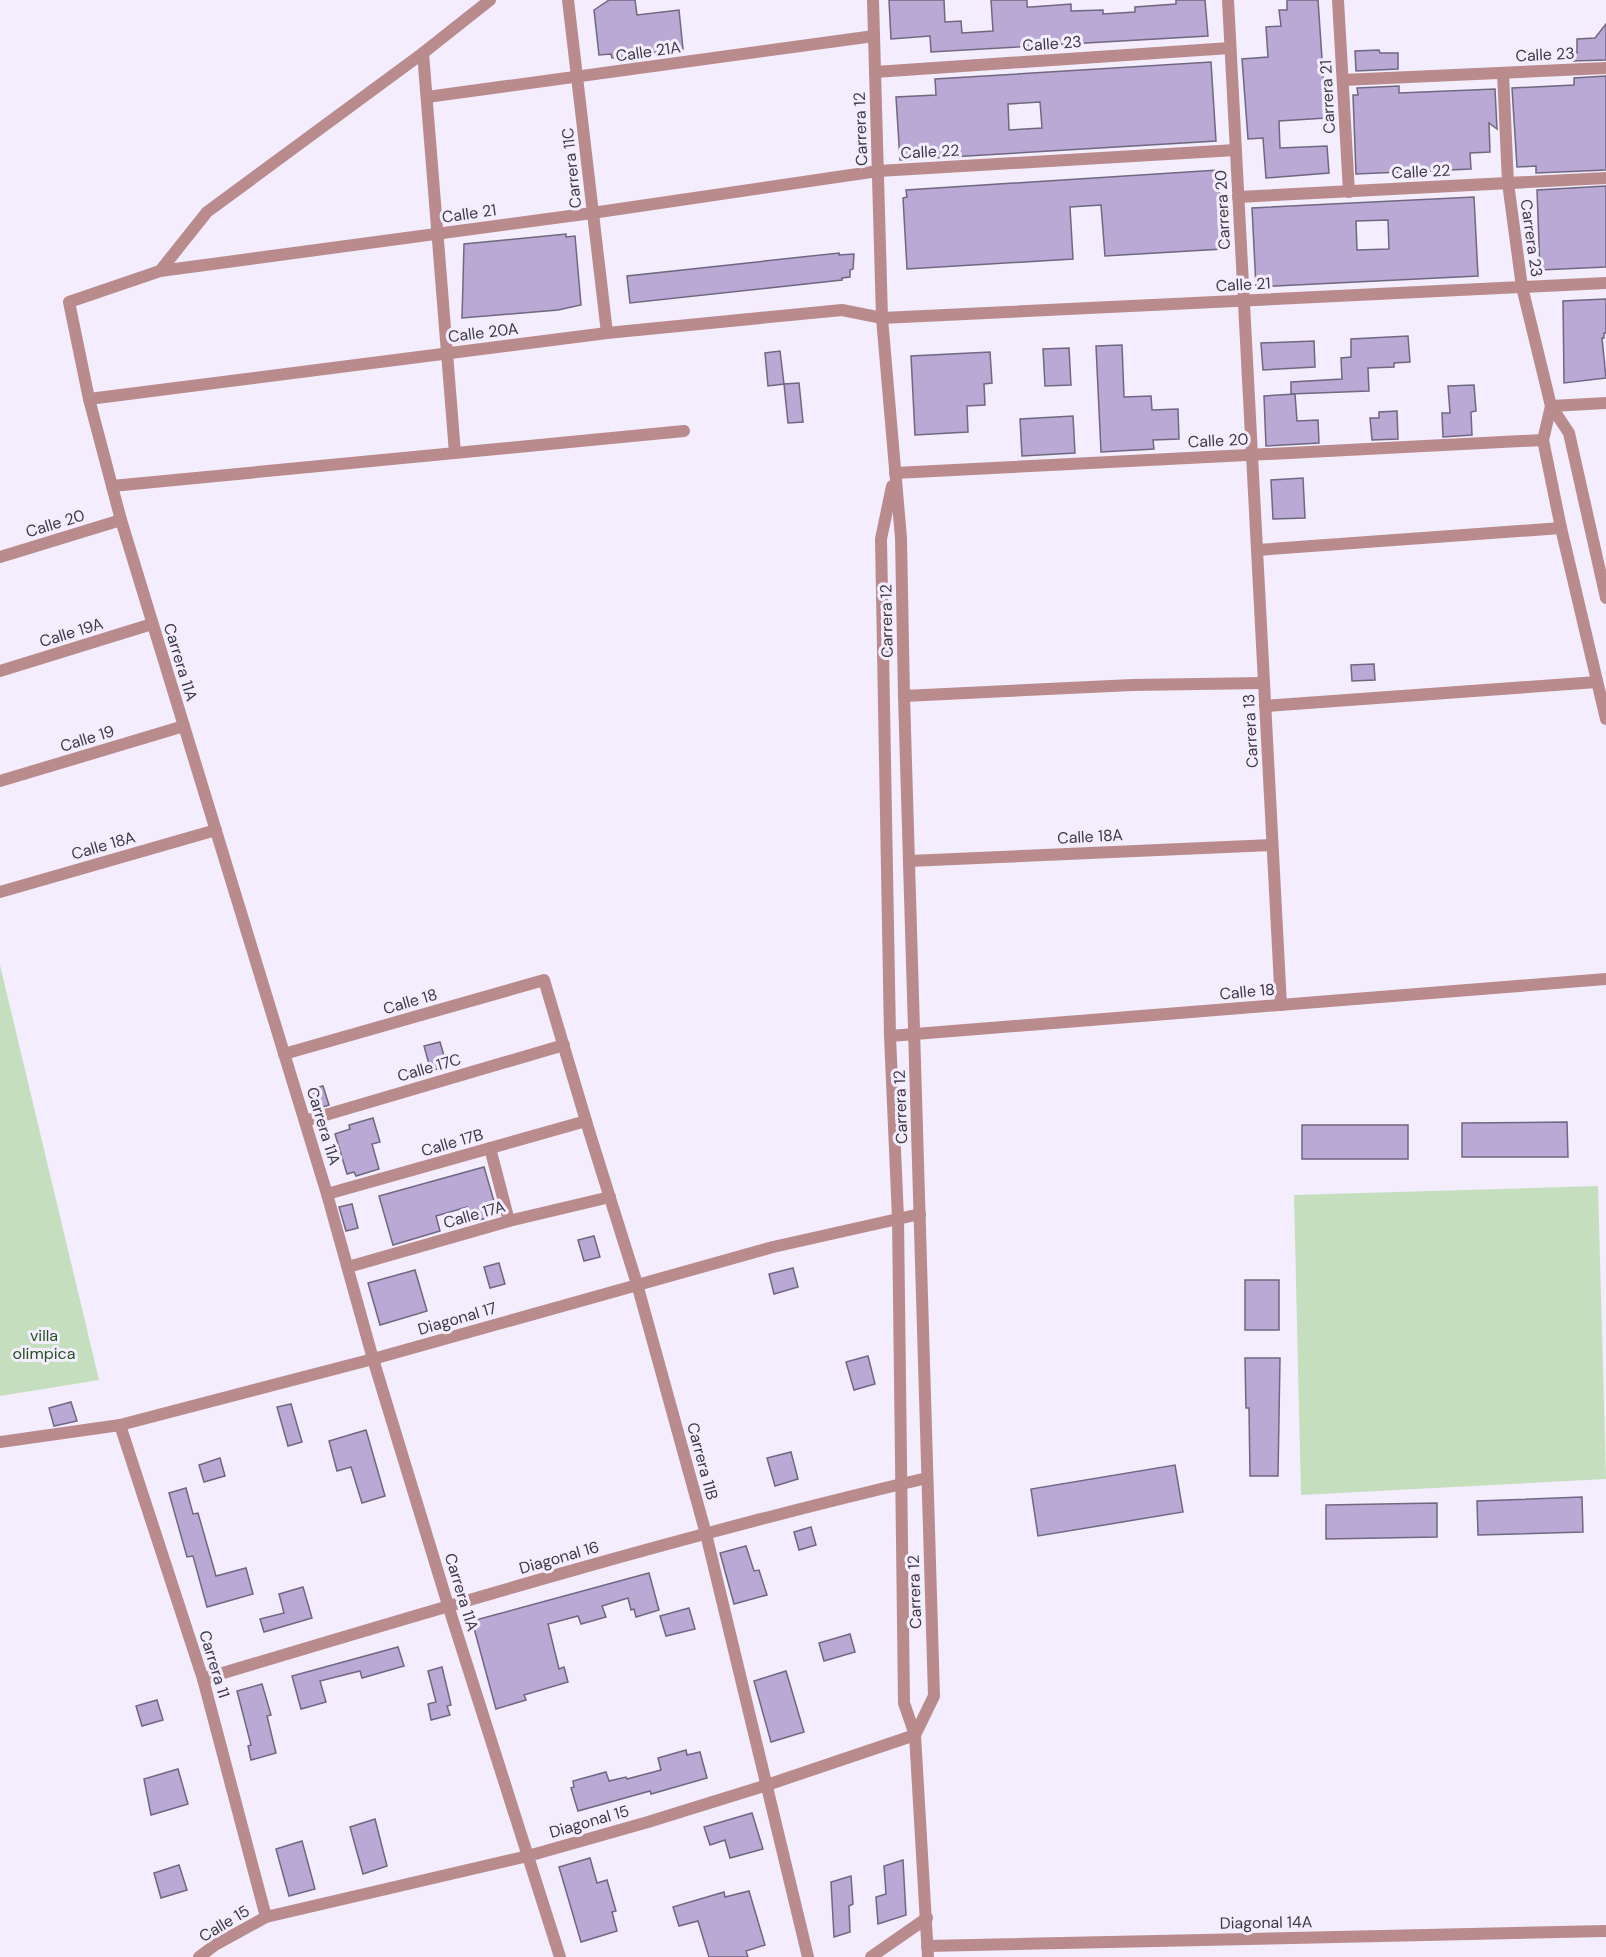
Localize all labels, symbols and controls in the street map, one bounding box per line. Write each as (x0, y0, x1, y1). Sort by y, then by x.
street label: Calle 23 (1022, 31, 1082, 56)
street label: Calle 21A (614, 36, 682, 66)
street label: Calle 23 (1515, 42, 1575, 67)
street label: Carrera 21 (1315, 60, 1340, 134)
street label: Carrera 12 (849, 92, 872, 166)
street label: Carrera 11C (557, 127, 586, 209)
street label: Calle 22 (900, 139, 960, 164)
street label: Calle 22 (1391, 159, 1451, 184)
street label: Carrera 20 (1210, 170, 1235, 250)
street label: Carrera 23 (1516, 198, 1547, 278)
street label: Calle 21 (440, 199, 498, 228)
street label: Calle 21 (1215, 273, 1271, 296)
street label: Calle 20A (447, 318, 520, 347)
street label: Calle 20 (1187, 428, 1249, 453)
street label: Calle 20 (23, 505, 87, 542)
street label: Carrera 12 (875, 584, 898, 658)
street label: Calle 19A (37, 613, 106, 652)
street label: Carrera 11A (159, 621, 202, 704)
street label: Carrera 13 (1238, 693, 1263, 769)
street label: Calle 19 (57, 720, 117, 757)
street label: Calle 18A (1057, 824, 1124, 849)
street label: Calle 18A (69, 826, 138, 865)
street label: Calle 18 (1219, 979, 1276, 1004)
street label: Calle 18 (381, 984, 440, 1019)
street label: Calle 17C (395, 1048, 463, 1087)
street label: Carrera 12 (889, 1070, 912, 1144)
street label: Carrera 11A (302, 1085, 345, 1168)
street label: Calle 17B (419, 1124, 486, 1161)
street label: Calle 17A (441, 1196, 508, 1233)
street label: Diagonal 17 (415, 1297, 499, 1340)
park label: villa olimpica (13, 1325, 75, 1364)
street label: Carrera 11B (682, 1420, 723, 1502)
street label: Diagonal 16 (517, 1536, 602, 1579)
street label: Carrera 11A (440, 1551, 483, 1634)
street label: Carrera 12 (903, 1555, 926, 1629)
street label: Carrera 11 (194, 1628, 235, 1701)
street label: Diagonal 15 (547, 1800, 632, 1843)
street label: Calle 15 (195, 1900, 253, 1947)
street label: Diagonal 14A (1219, 1911, 1313, 1934)

